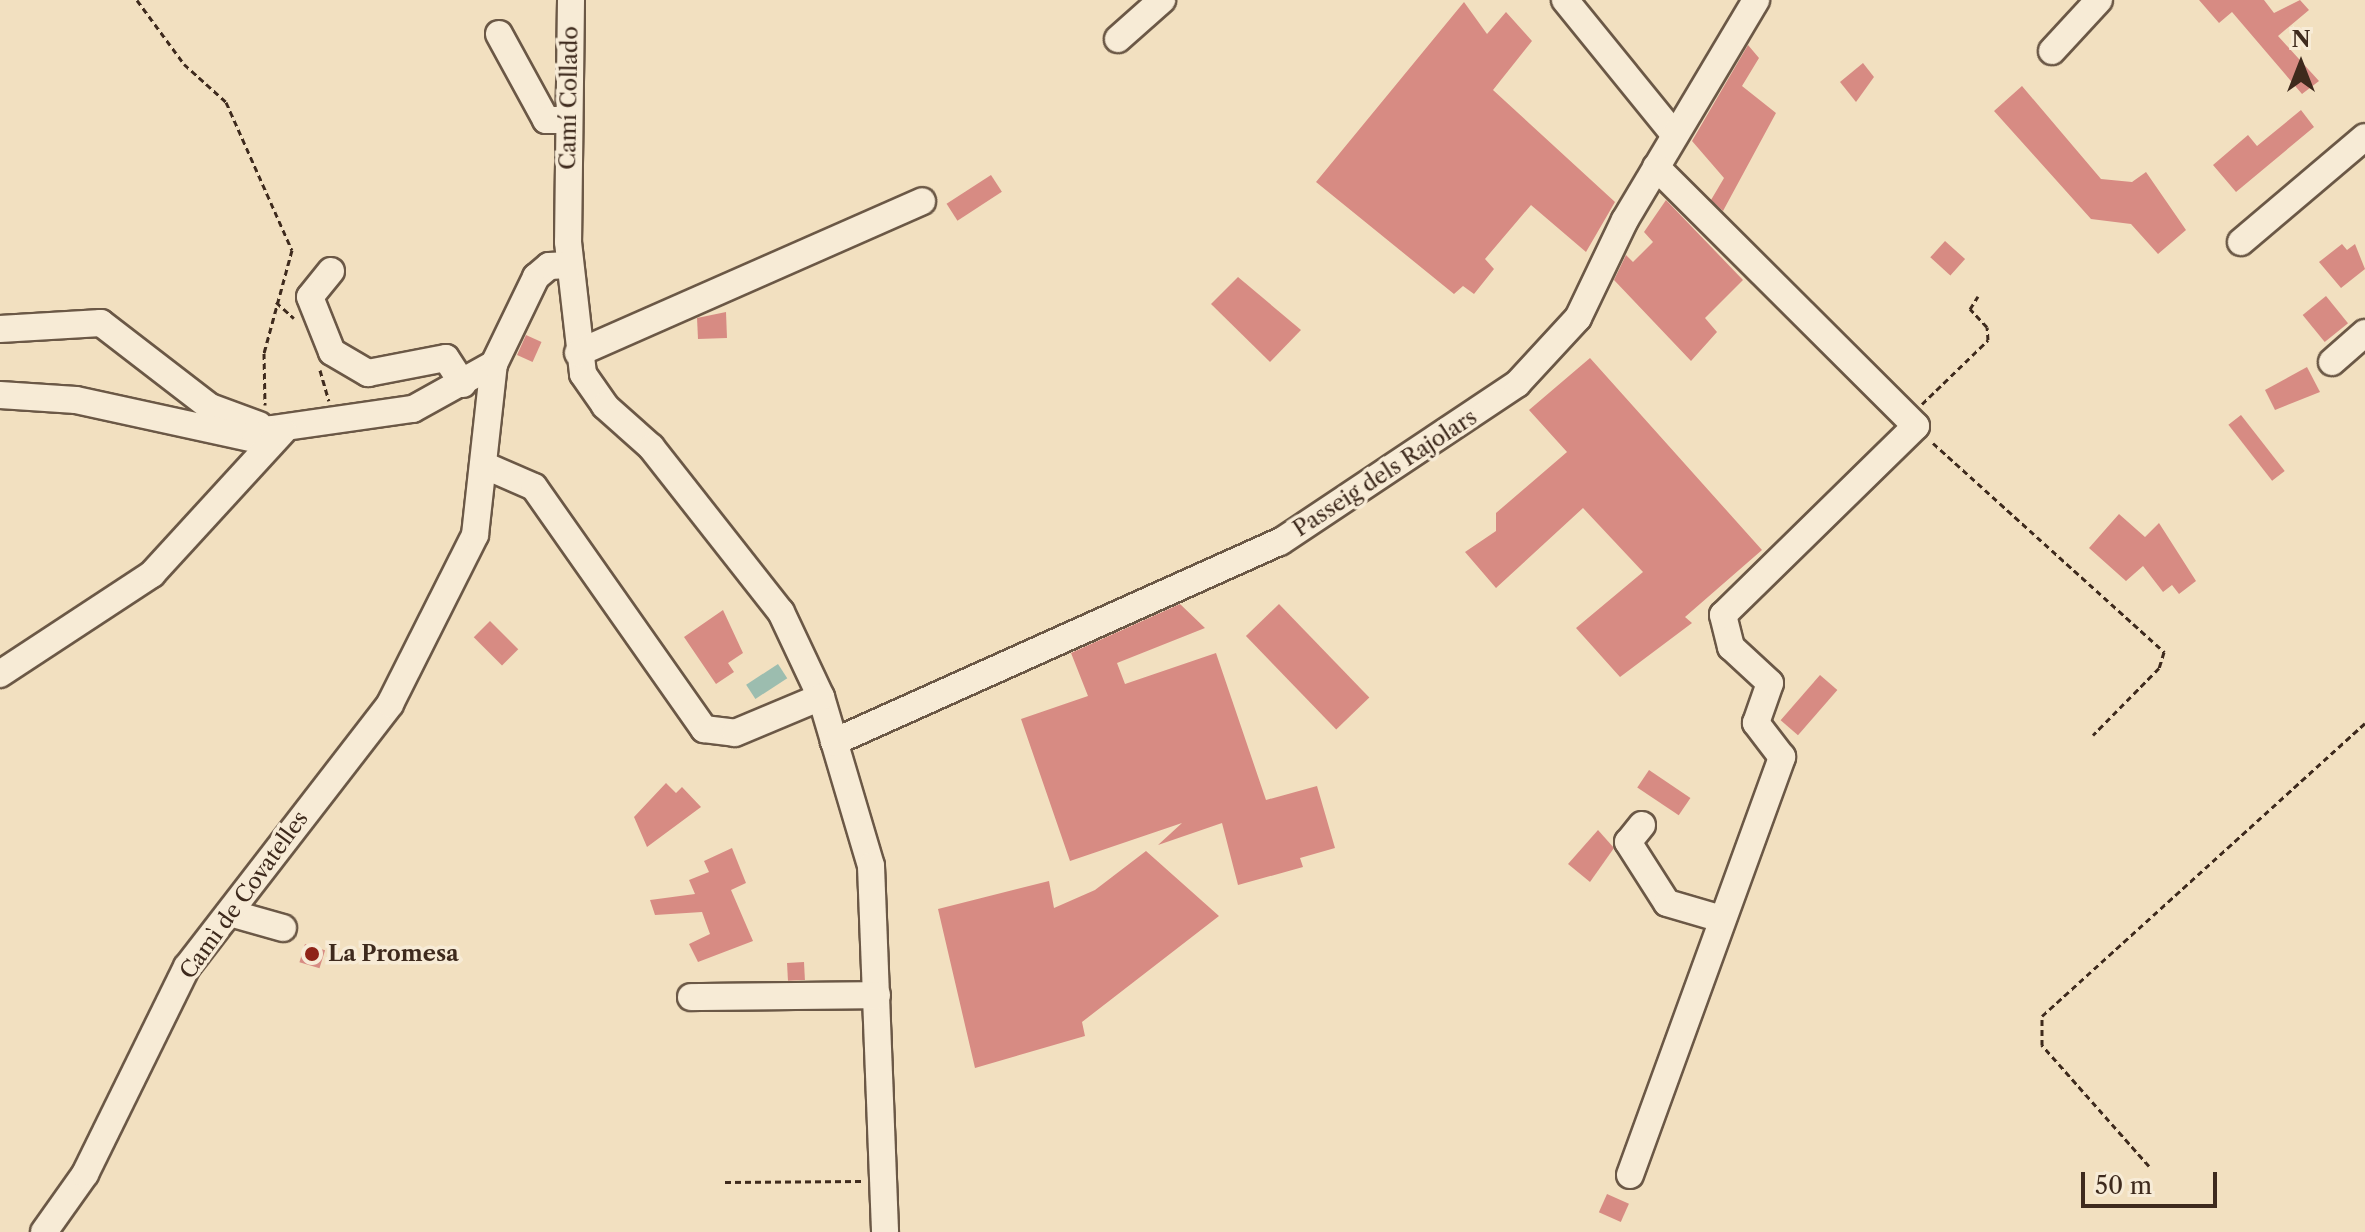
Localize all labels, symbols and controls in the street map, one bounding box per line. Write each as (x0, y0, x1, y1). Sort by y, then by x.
north arrow (2261, 24, 2341, 104)
street label: Camí Collado (555, 26, 583, 170)
text: N (2291, 26, 2311, 53)
street label: Passeig dels Rajolars (1288, 404, 1482, 542)
street label: Camì de Covatelles (174, 806, 314, 984)
place label: La Promesa (328, 941, 459, 967)
marker: La Promesa (303, 945, 321, 963)
scale bar (2085, 1156, 2221, 1206)
text: 50 m (2095, 1171, 2152, 1200)

